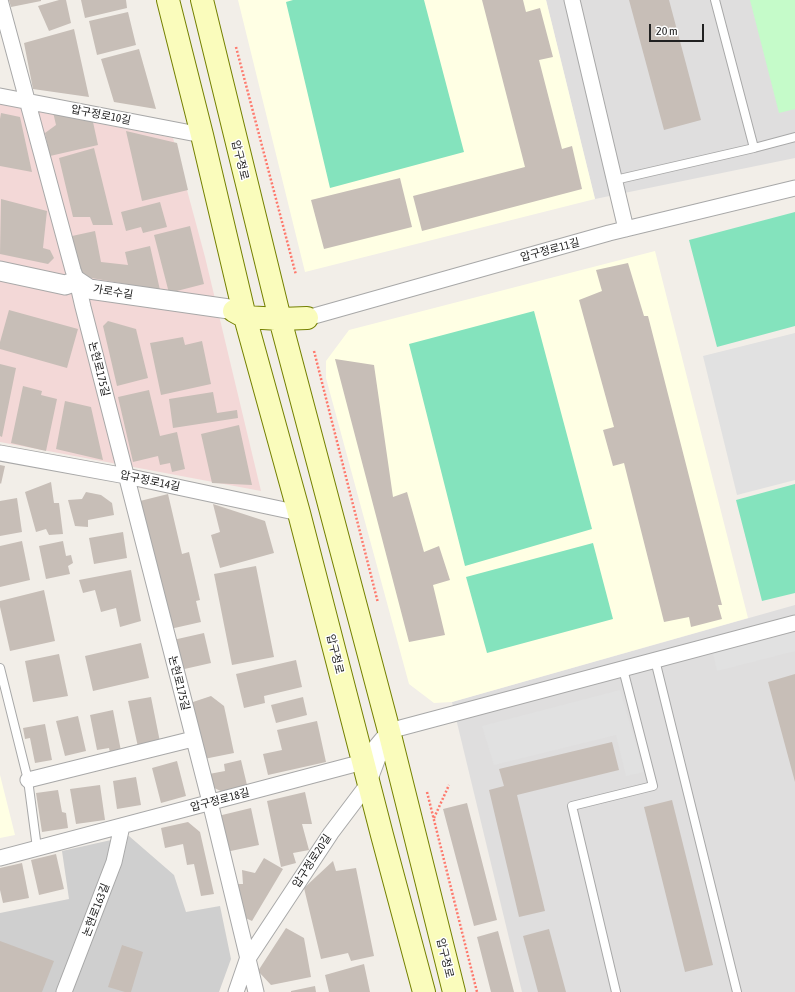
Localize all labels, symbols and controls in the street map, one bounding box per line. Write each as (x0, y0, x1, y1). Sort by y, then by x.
scale bar (651, 16, 706, 42)
text: 20 m (656, 24, 678, 38)
street label: 압구정로10길 (70, 103, 132, 127)
street label: 압구정로 (229, 139, 251, 181)
street label: 압구정로11길 (519, 236, 581, 264)
street label: 가로수길 (92, 282, 134, 302)
street label: 논현로175길 (86, 340, 112, 398)
street label: 압구정로14길 (119, 468, 181, 494)
street label: 압구정로 (324, 633, 346, 675)
street label: 논현로175길 (166, 654, 192, 712)
street label: 압구정로18길 (189, 786, 251, 814)
street label: 압구정로20길 (290, 832, 334, 890)
street label: 논현로163길 (80, 881, 112, 939)
street label: 압구정로 (434, 937, 456, 979)

